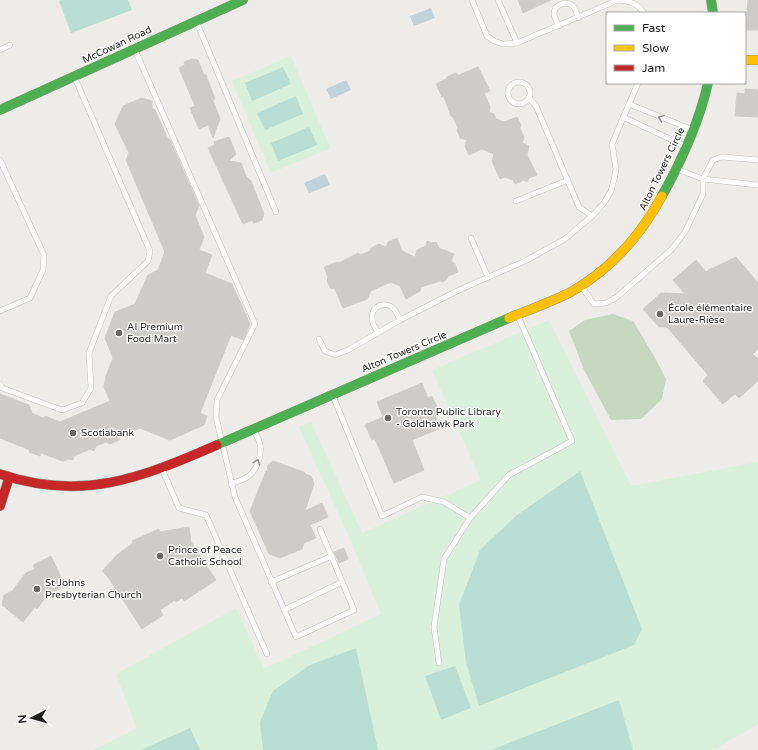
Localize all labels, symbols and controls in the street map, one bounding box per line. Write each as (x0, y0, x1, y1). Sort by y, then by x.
legend (606, 12, 746, 84)
text: Fast (642, 21, 666, 35)
street label: McCowan Road (81, 24, 153, 66)
text: Slow (642, 41, 669, 55)
text: Jam (642, 61, 665, 75)
one-way arrow (658, 114, 665, 122)
street label: Alton Towers Circle (637, 125, 688, 213)
place label: École élémentaire Laure-Rièse (668, 302, 753, 326)
marker: École élémentaire Laure-Rièse (655, 309, 665, 319)
place label: AI Premium Food Mart (127, 321, 183, 345)
marker: AI Premium Food Mart (114, 328, 124, 338)
street label: Alton Towers Circle (360, 329, 449, 375)
place label: Toronto Public Library - Goldhawk Park (396, 406, 501, 430)
marker: Toronto Public Library - Goldhawk Park (383, 413, 393, 423)
place label: Scotiabank (81, 427, 134, 439)
marker: Scotiabank (68, 428, 78, 438)
one-way arrow (253, 459, 261, 466)
place label: Prince of Peace Catholic School (168, 544, 242, 568)
marker: Prince of Peace Catholic School (155, 551, 165, 561)
place label: St Johns Presbyterian Church (45, 577, 142, 601)
marker: St Johns Presbyterian Church (32, 584, 42, 594)
north arrow (12, 698, 52, 738)
text: N (16, 714, 29, 724)

